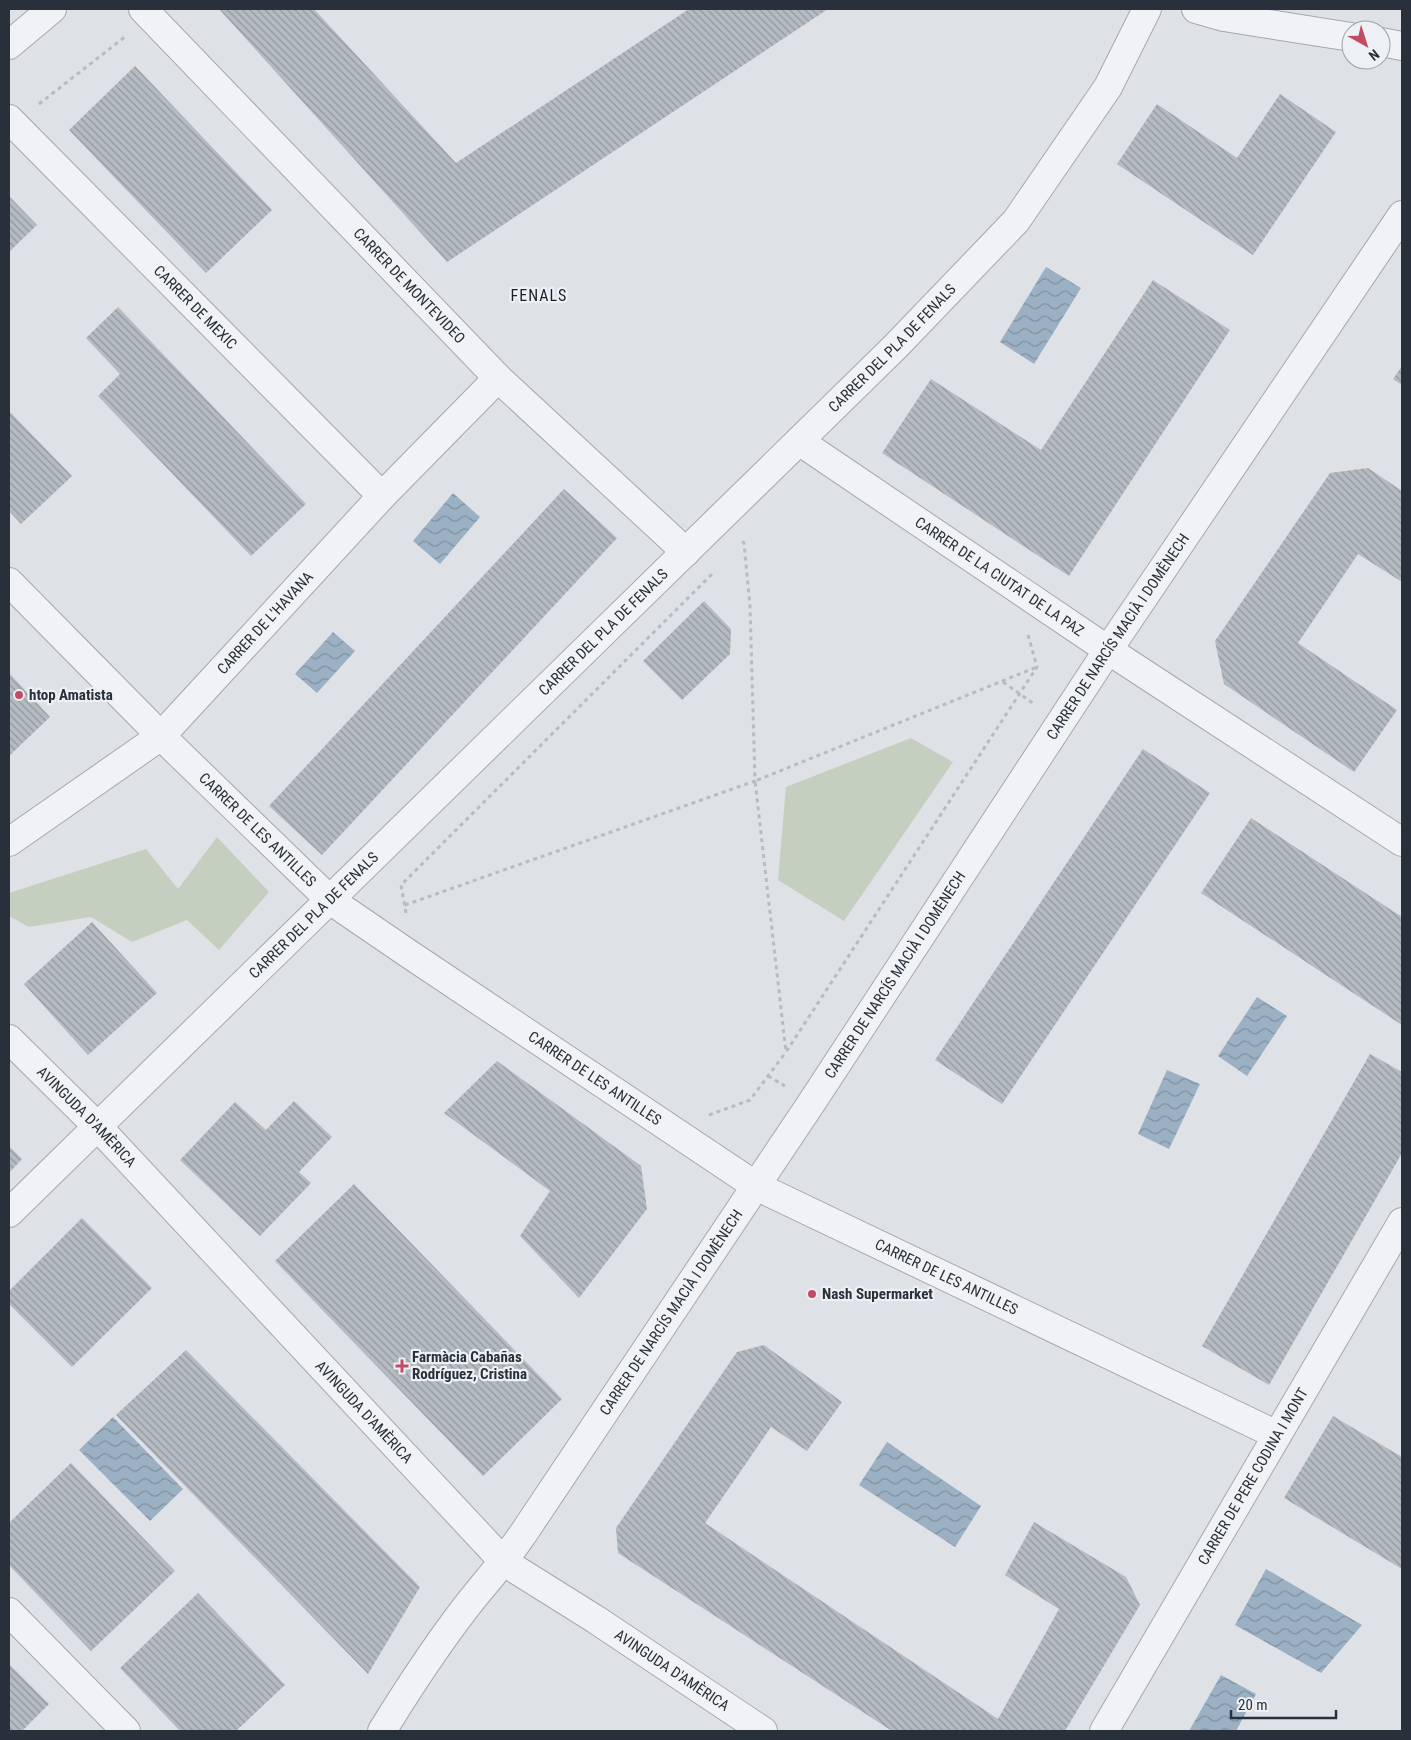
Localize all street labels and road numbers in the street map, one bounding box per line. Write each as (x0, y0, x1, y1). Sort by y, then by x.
street label: CARRER DE MONTEVIDEO (350, 224, 469, 347)
street label: CARRER DE MEXIC (150, 262, 241, 353)
street label: CARRER DEL PLA DE FENALS (825, 280, 960, 416)
street label: CARRER DE LA CIUTAT DE LA PAZ (911, 513, 1088, 640)
street label: CARRER DE NARCÍS MACIÀ I DOMÈNECH (1043, 530, 1193, 743)
street label: CARRER DEL PLA DE FENALS (535, 565, 672, 699)
street label: CARRER DE L'HAVANA (213, 568, 317, 678)
street label: CARRER DE LES ANTILLES (195, 769, 320, 891)
street label: CARRER DEL PLA DE FENALS (245, 848, 382, 982)
street label: CARRER DE NARCÍS MACIÀ I DOMÈNECH (821, 868, 969, 1082)
street label: CARRER DE LES ANTILLES (525, 1027, 665, 1129)
street label: AVINGUDA D'AMÈRICA (33, 1063, 140, 1171)
street label: CARRER DE NARCÍS MACIÀ I DOMÈNECH (596, 1206, 746, 1419)
street label: CARRER DE LES ANTILLES (872, 1235, 1021, 1319)
street label: AVINGUDA D'AMÈRICA (312, 1357, 417, 1467)
street label: CARRER DE PERE CODINA I MONT (1194, 1385, 1312, 1568)
street label: AVINGUDA D'AMÈRICA (611, 1626, 733, 1715)

